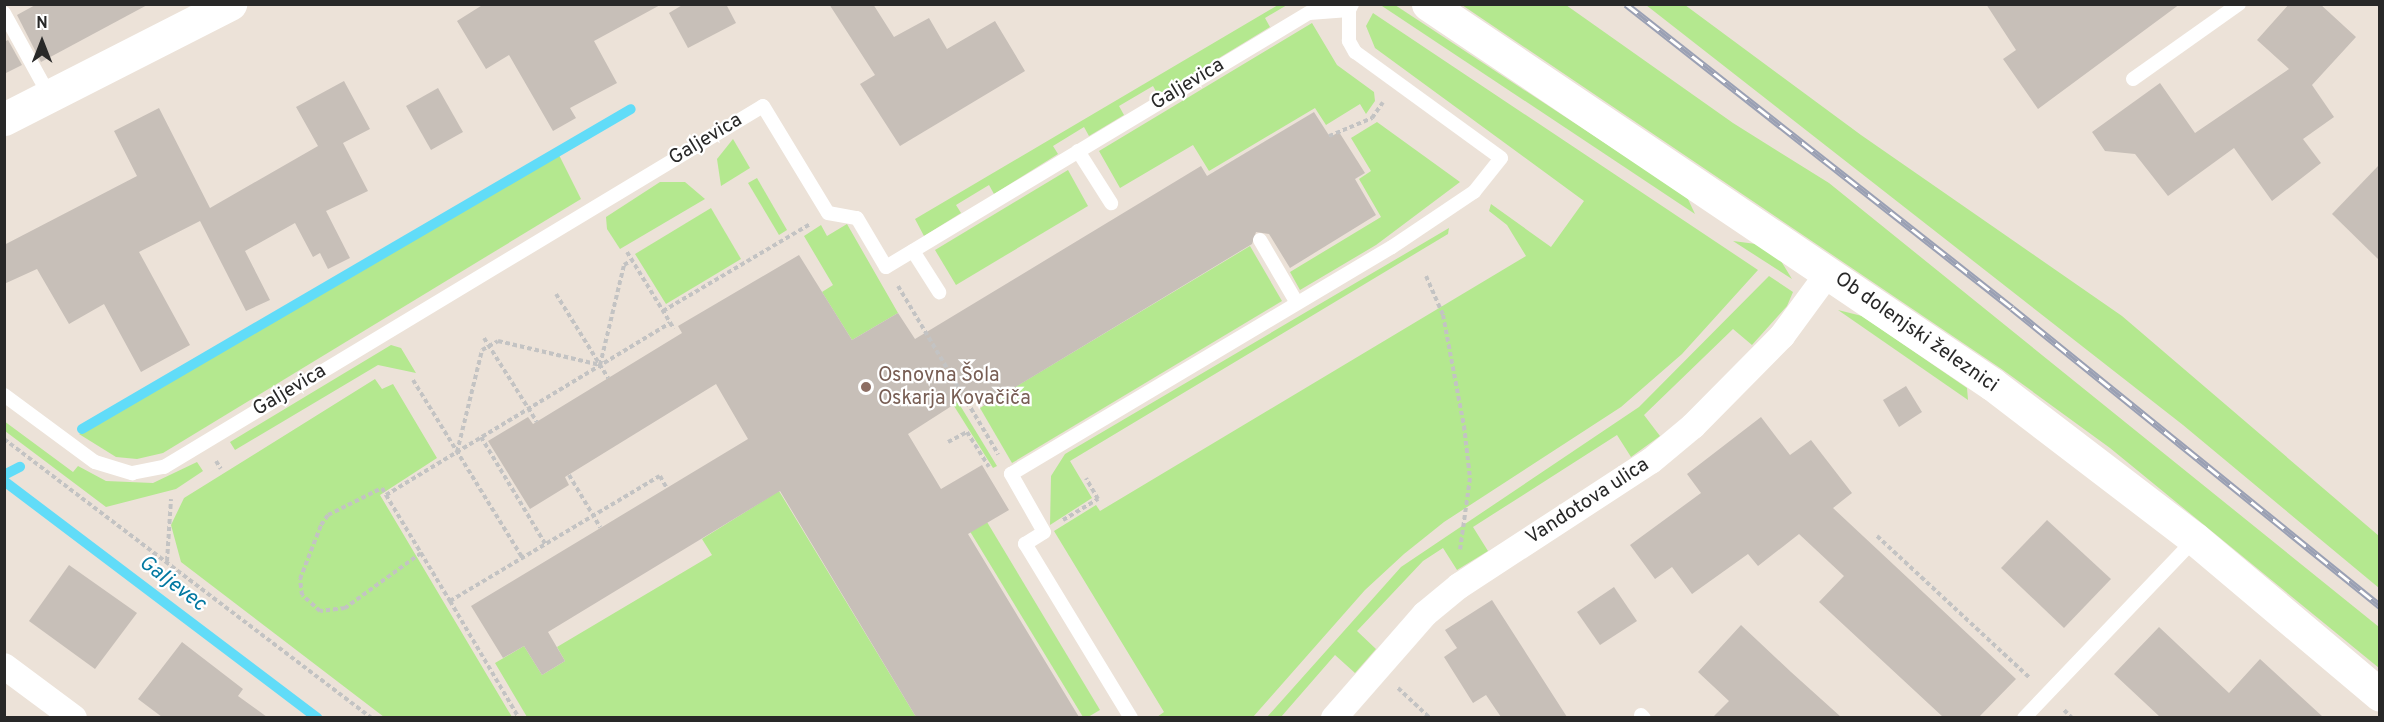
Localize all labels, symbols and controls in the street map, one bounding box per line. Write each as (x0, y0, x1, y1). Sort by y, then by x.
north arrow (12, 12, 72, 72)
text: N (36, 14, 48, 34)
street label: Galjevica (1147, 54, 1229, 116)
street label: Galjevica (665, 109, 747, 171)
street label: Ob dolenjski železnici (1830, 268, 2002, 398)
street label: Galjevica (249, 360, 331, 422)
place label: Osnovna Šola Oskarja Kovačiča (878, 364, 1031, 411)
marker: Osnovna Šola Oskarja Kovačiča (859, 380, 873, 394)
street label: Vandotova ulica (1522, 453, 1654, 551)
water label: Galjevec (133, 551, 211, 617)

